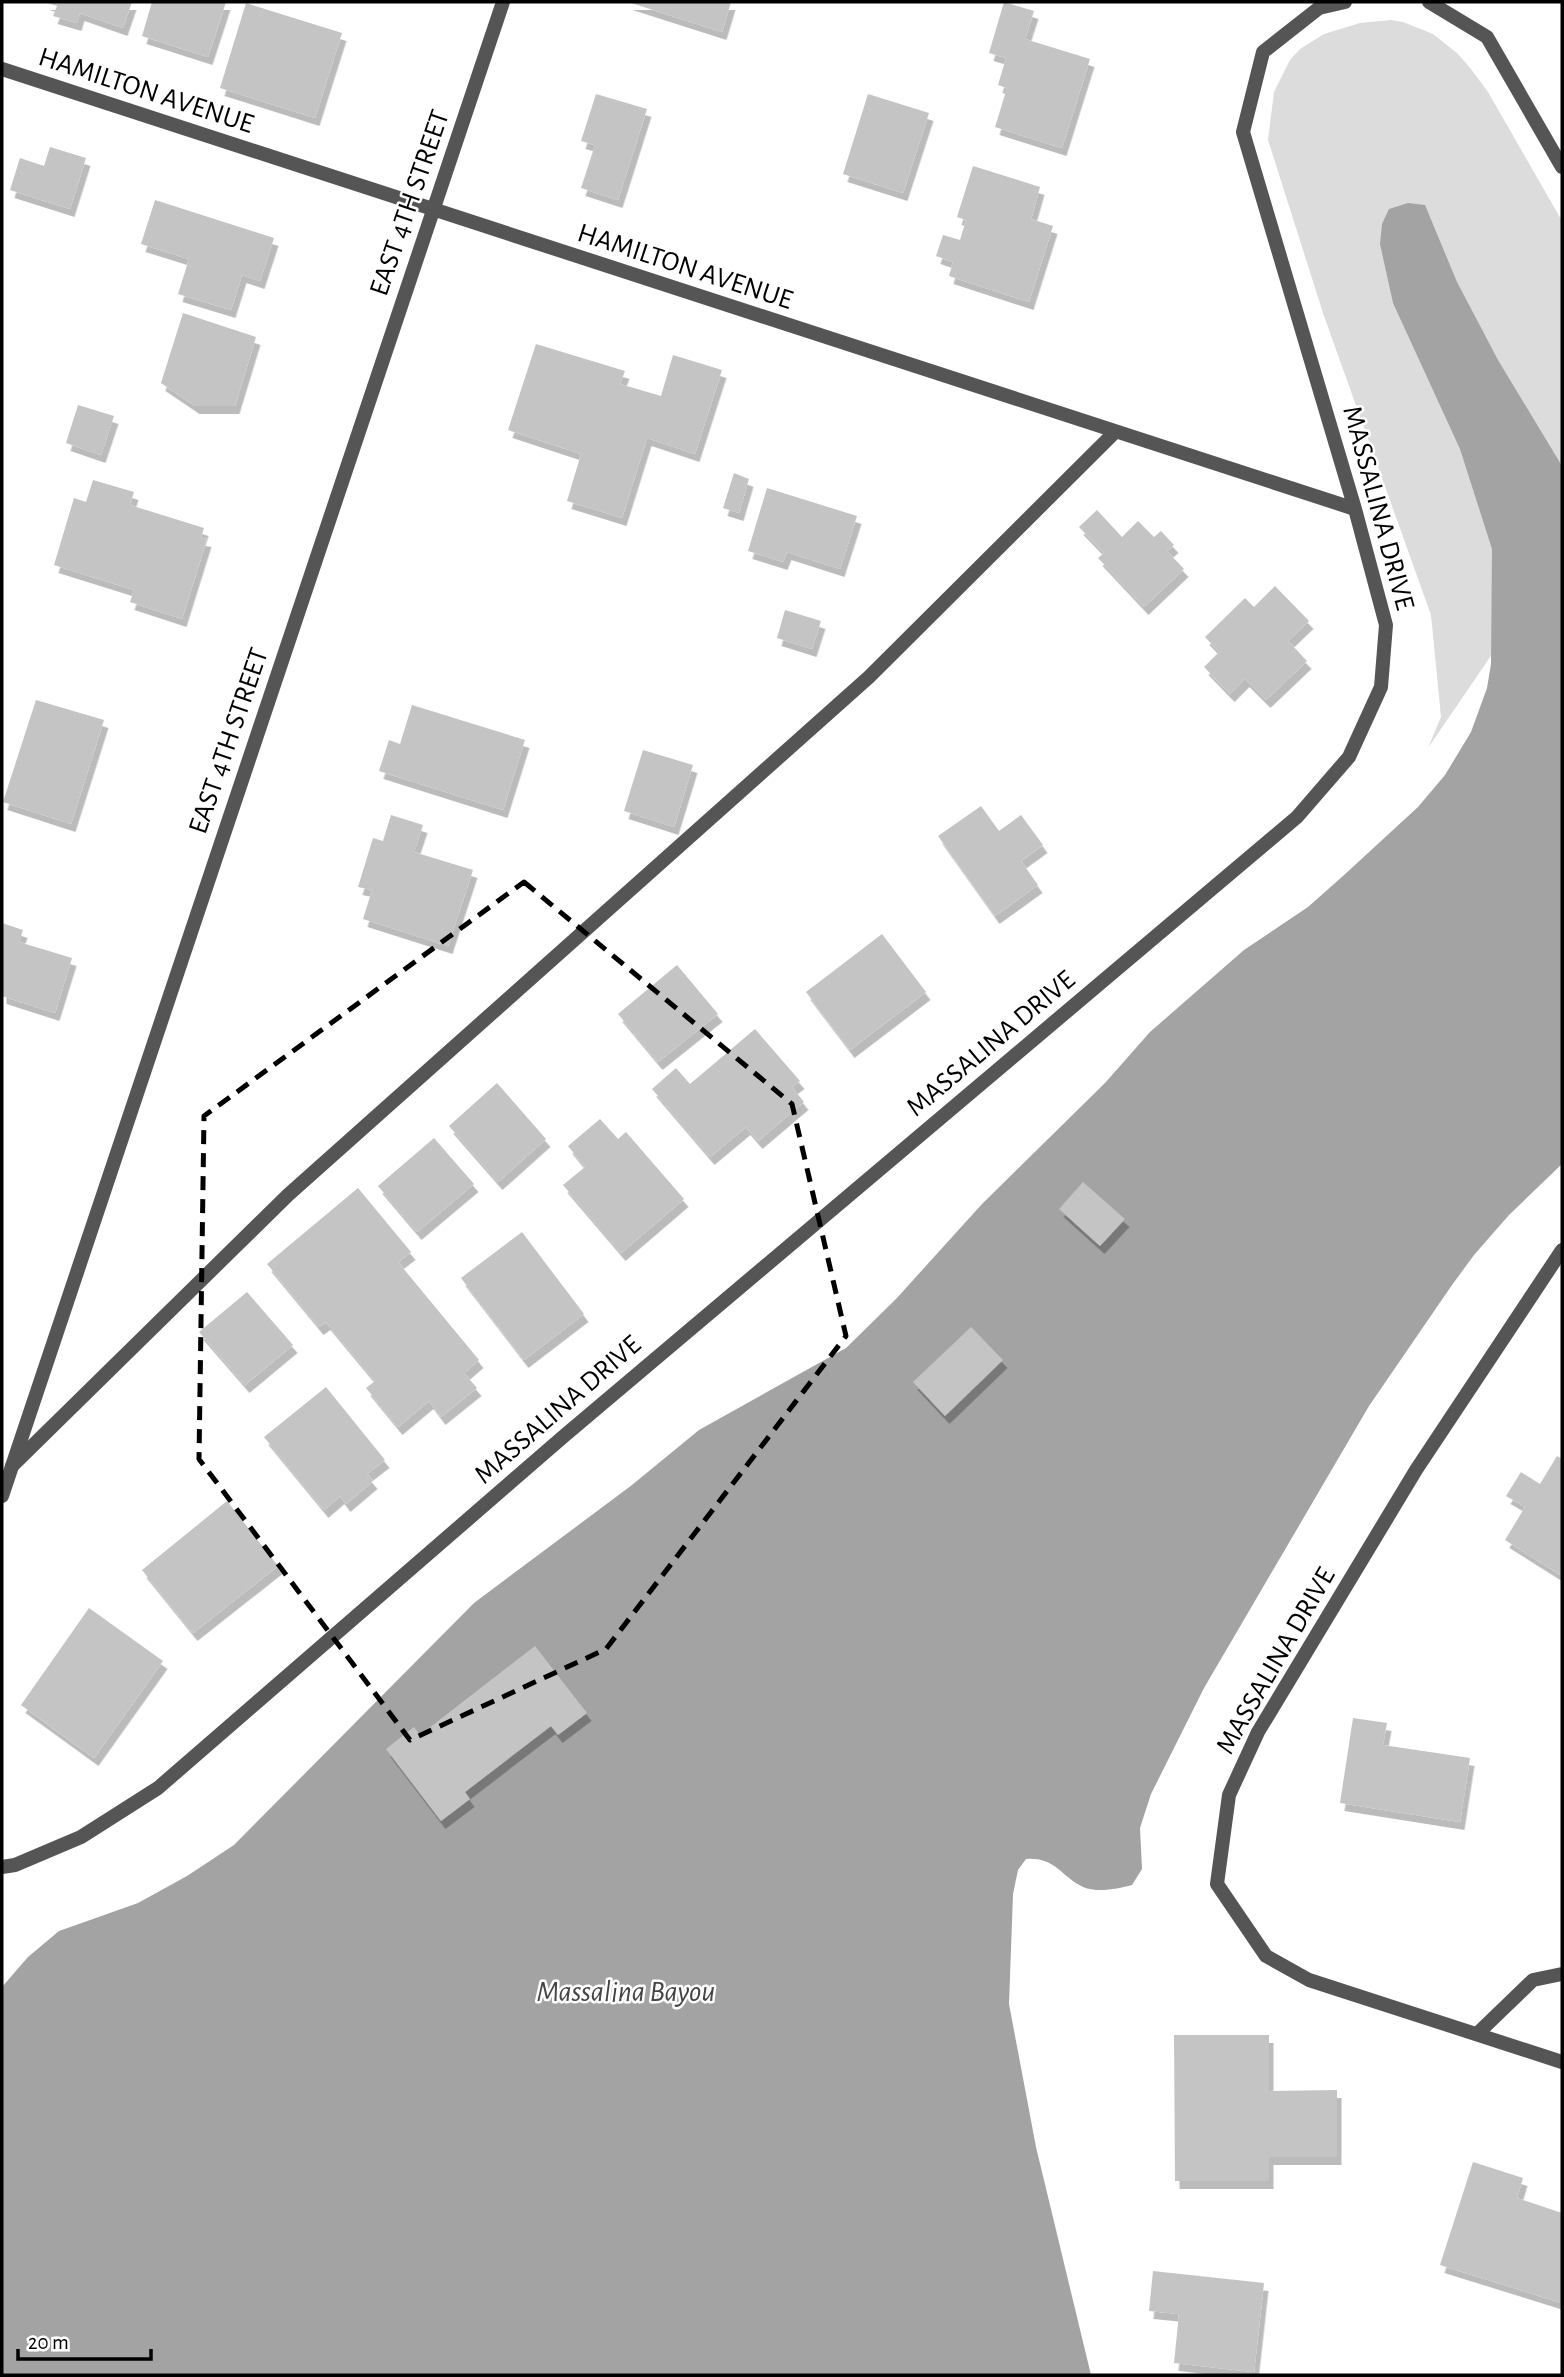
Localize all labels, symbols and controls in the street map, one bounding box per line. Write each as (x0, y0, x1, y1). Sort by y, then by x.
street label: HAMILTON AVENUE (35, 43, 257, 139)
street label: EAST 4TH STREET (365, 106, 455, 300)
street label: HAMILTON AVENUE (574, 219, 796, 315)
street label: MASSALINA DRIVE (1337, 403, 1419, 613)
street label: EAST 4TH STREET (184, 644, 274, 838)
street label: MASSALINA DRIVE (902, 966, 1080, 1122)
street label: MASSALINA DRIVE (470, 1331, 646, 1489)
street label: MASSALINA DRIVE (1211, 1563, 1341, 1759)
water label: Massalina Bayou (537, 1977, 715, 2007)
scale bar (18, 2318, 150, 2362)
text: 20 m (28, 2332, 69, 2353)

